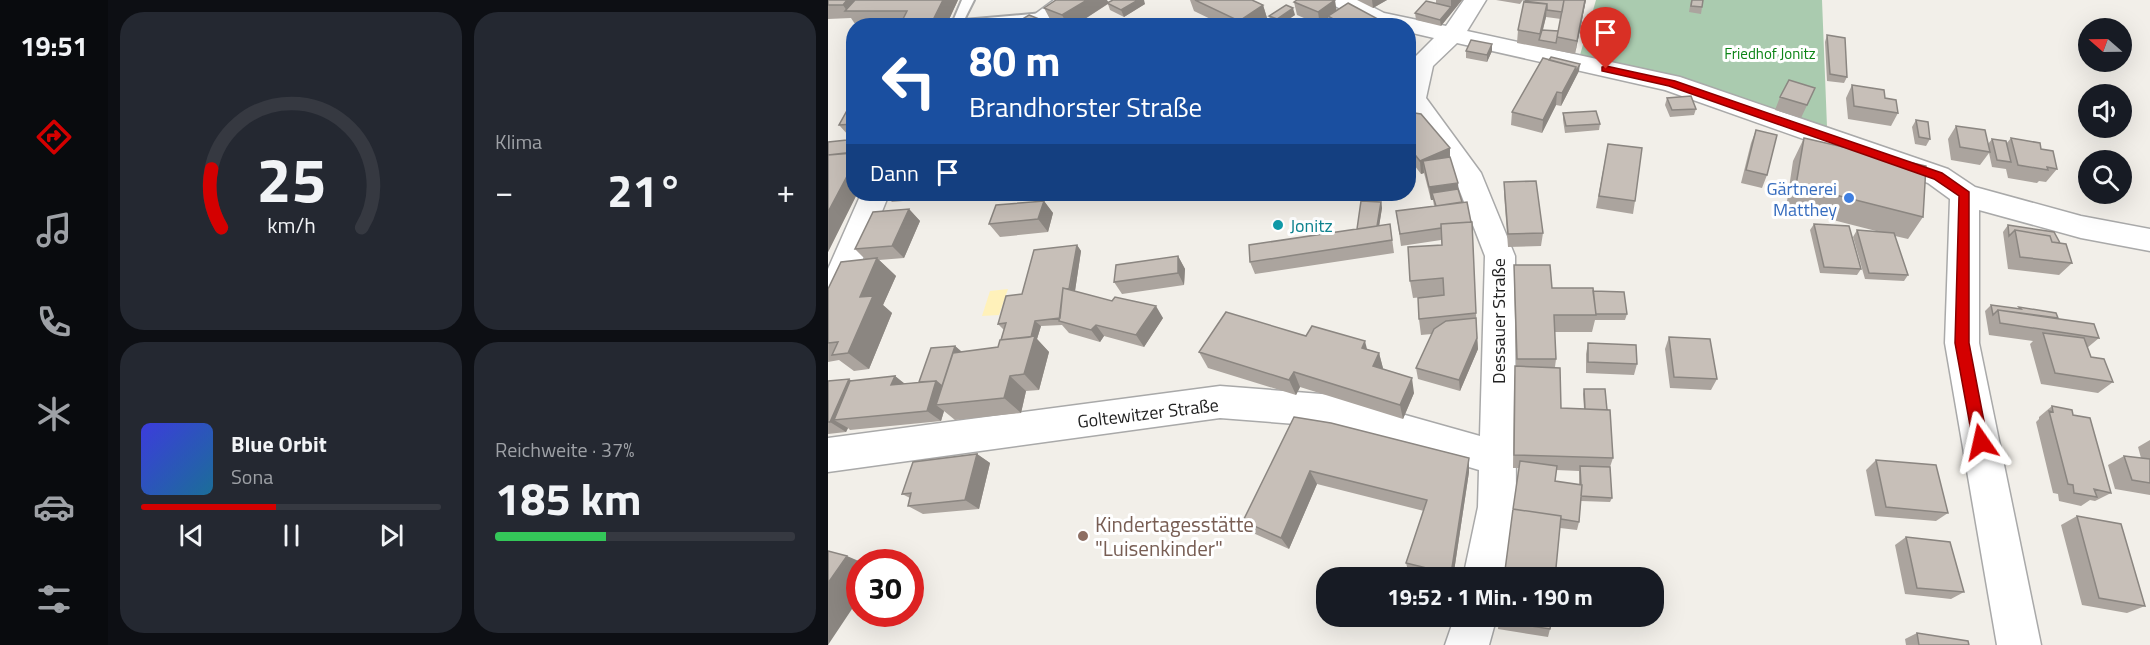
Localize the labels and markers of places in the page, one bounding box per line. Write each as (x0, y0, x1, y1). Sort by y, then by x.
pin (1580, 7, 1631, 69)
place label: Gärtnerei Matthey (1767, 175, 1837, 223)
marker: Gärtnerei Matthey (1842, 191, 1856, 205)
place label: Jonitz (1290, 212, 1333, 239)
marker: Jonitz (1271, 218, 1285, 232)
place label: Kindertagesstätte "Luisenkinder" (1095, 508, 1254, 564)
marker: Kindertagesstätte "Luisenkinder" (1076, 529, 1090, 543)

